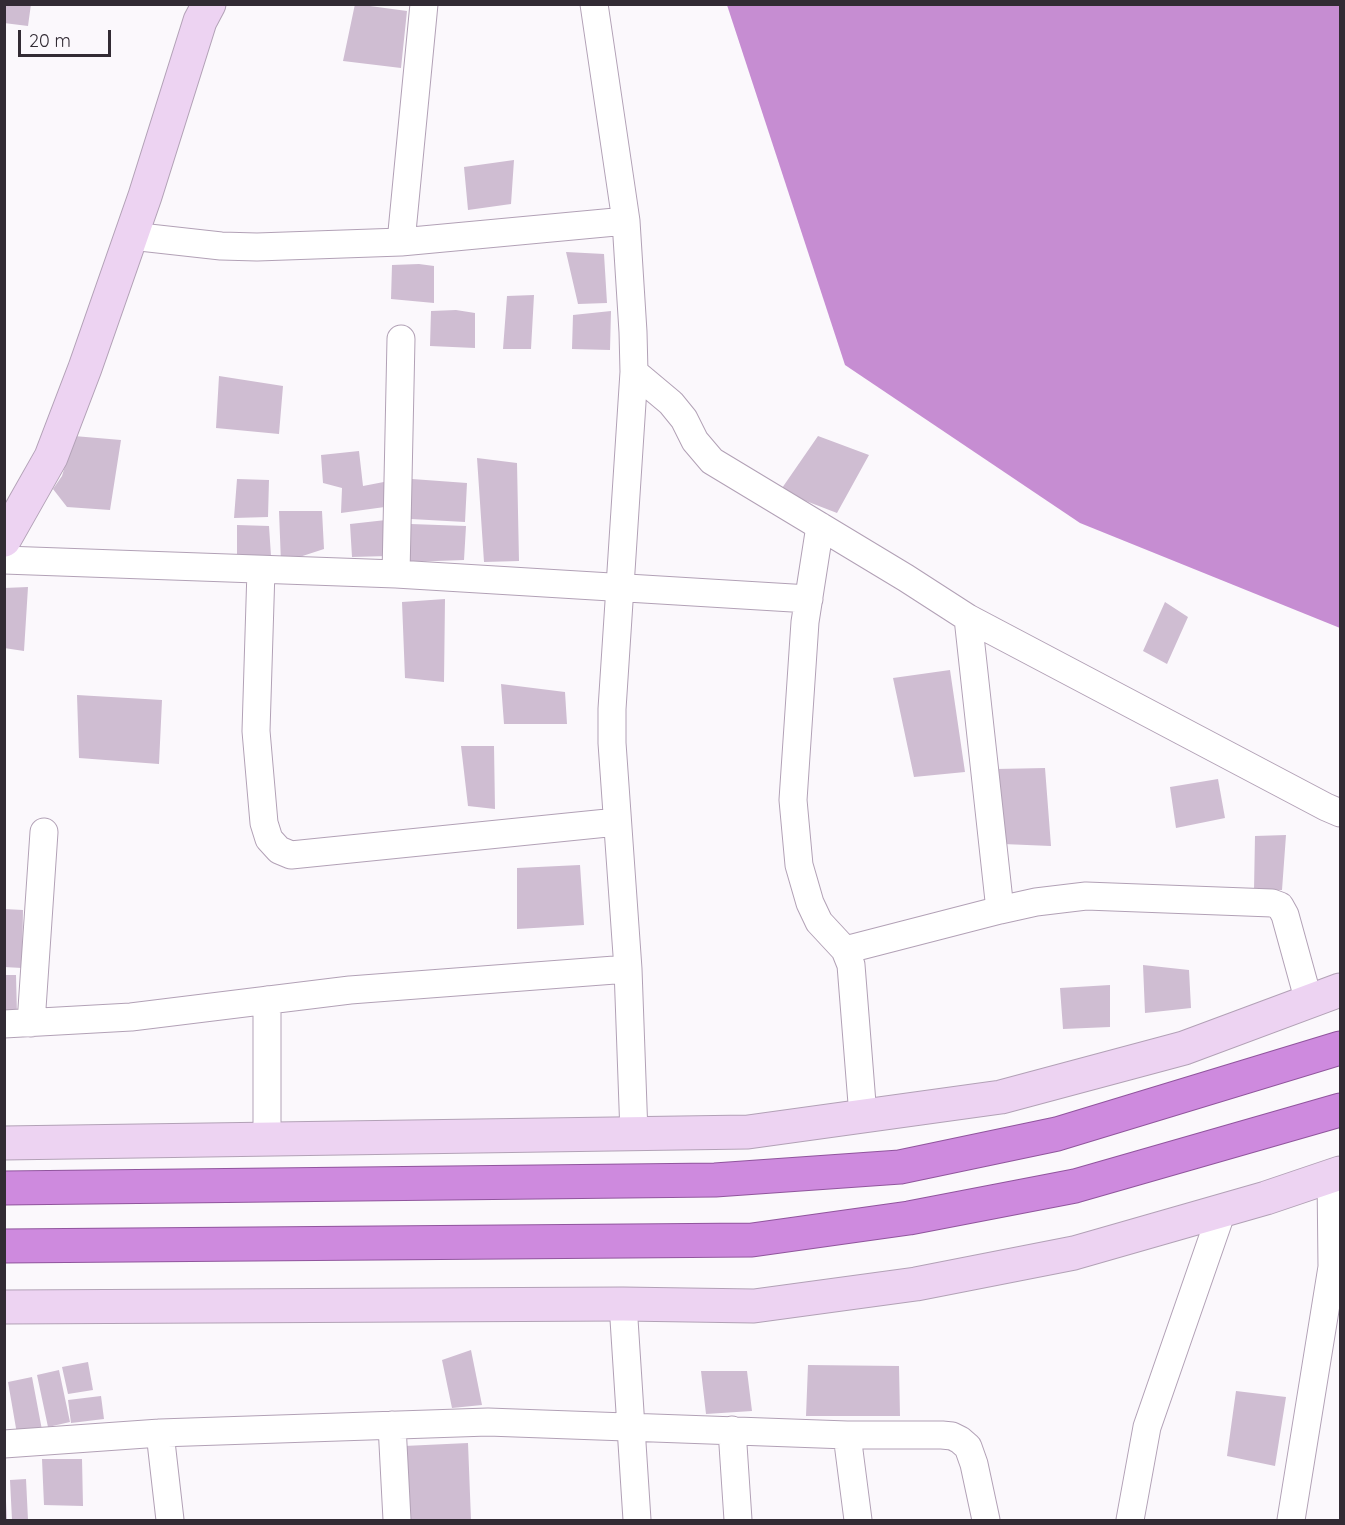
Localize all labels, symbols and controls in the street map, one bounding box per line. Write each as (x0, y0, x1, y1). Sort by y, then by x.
scale bar (21, 18, 114, 56)
text: 20 m (29, 29, 71, 52)

